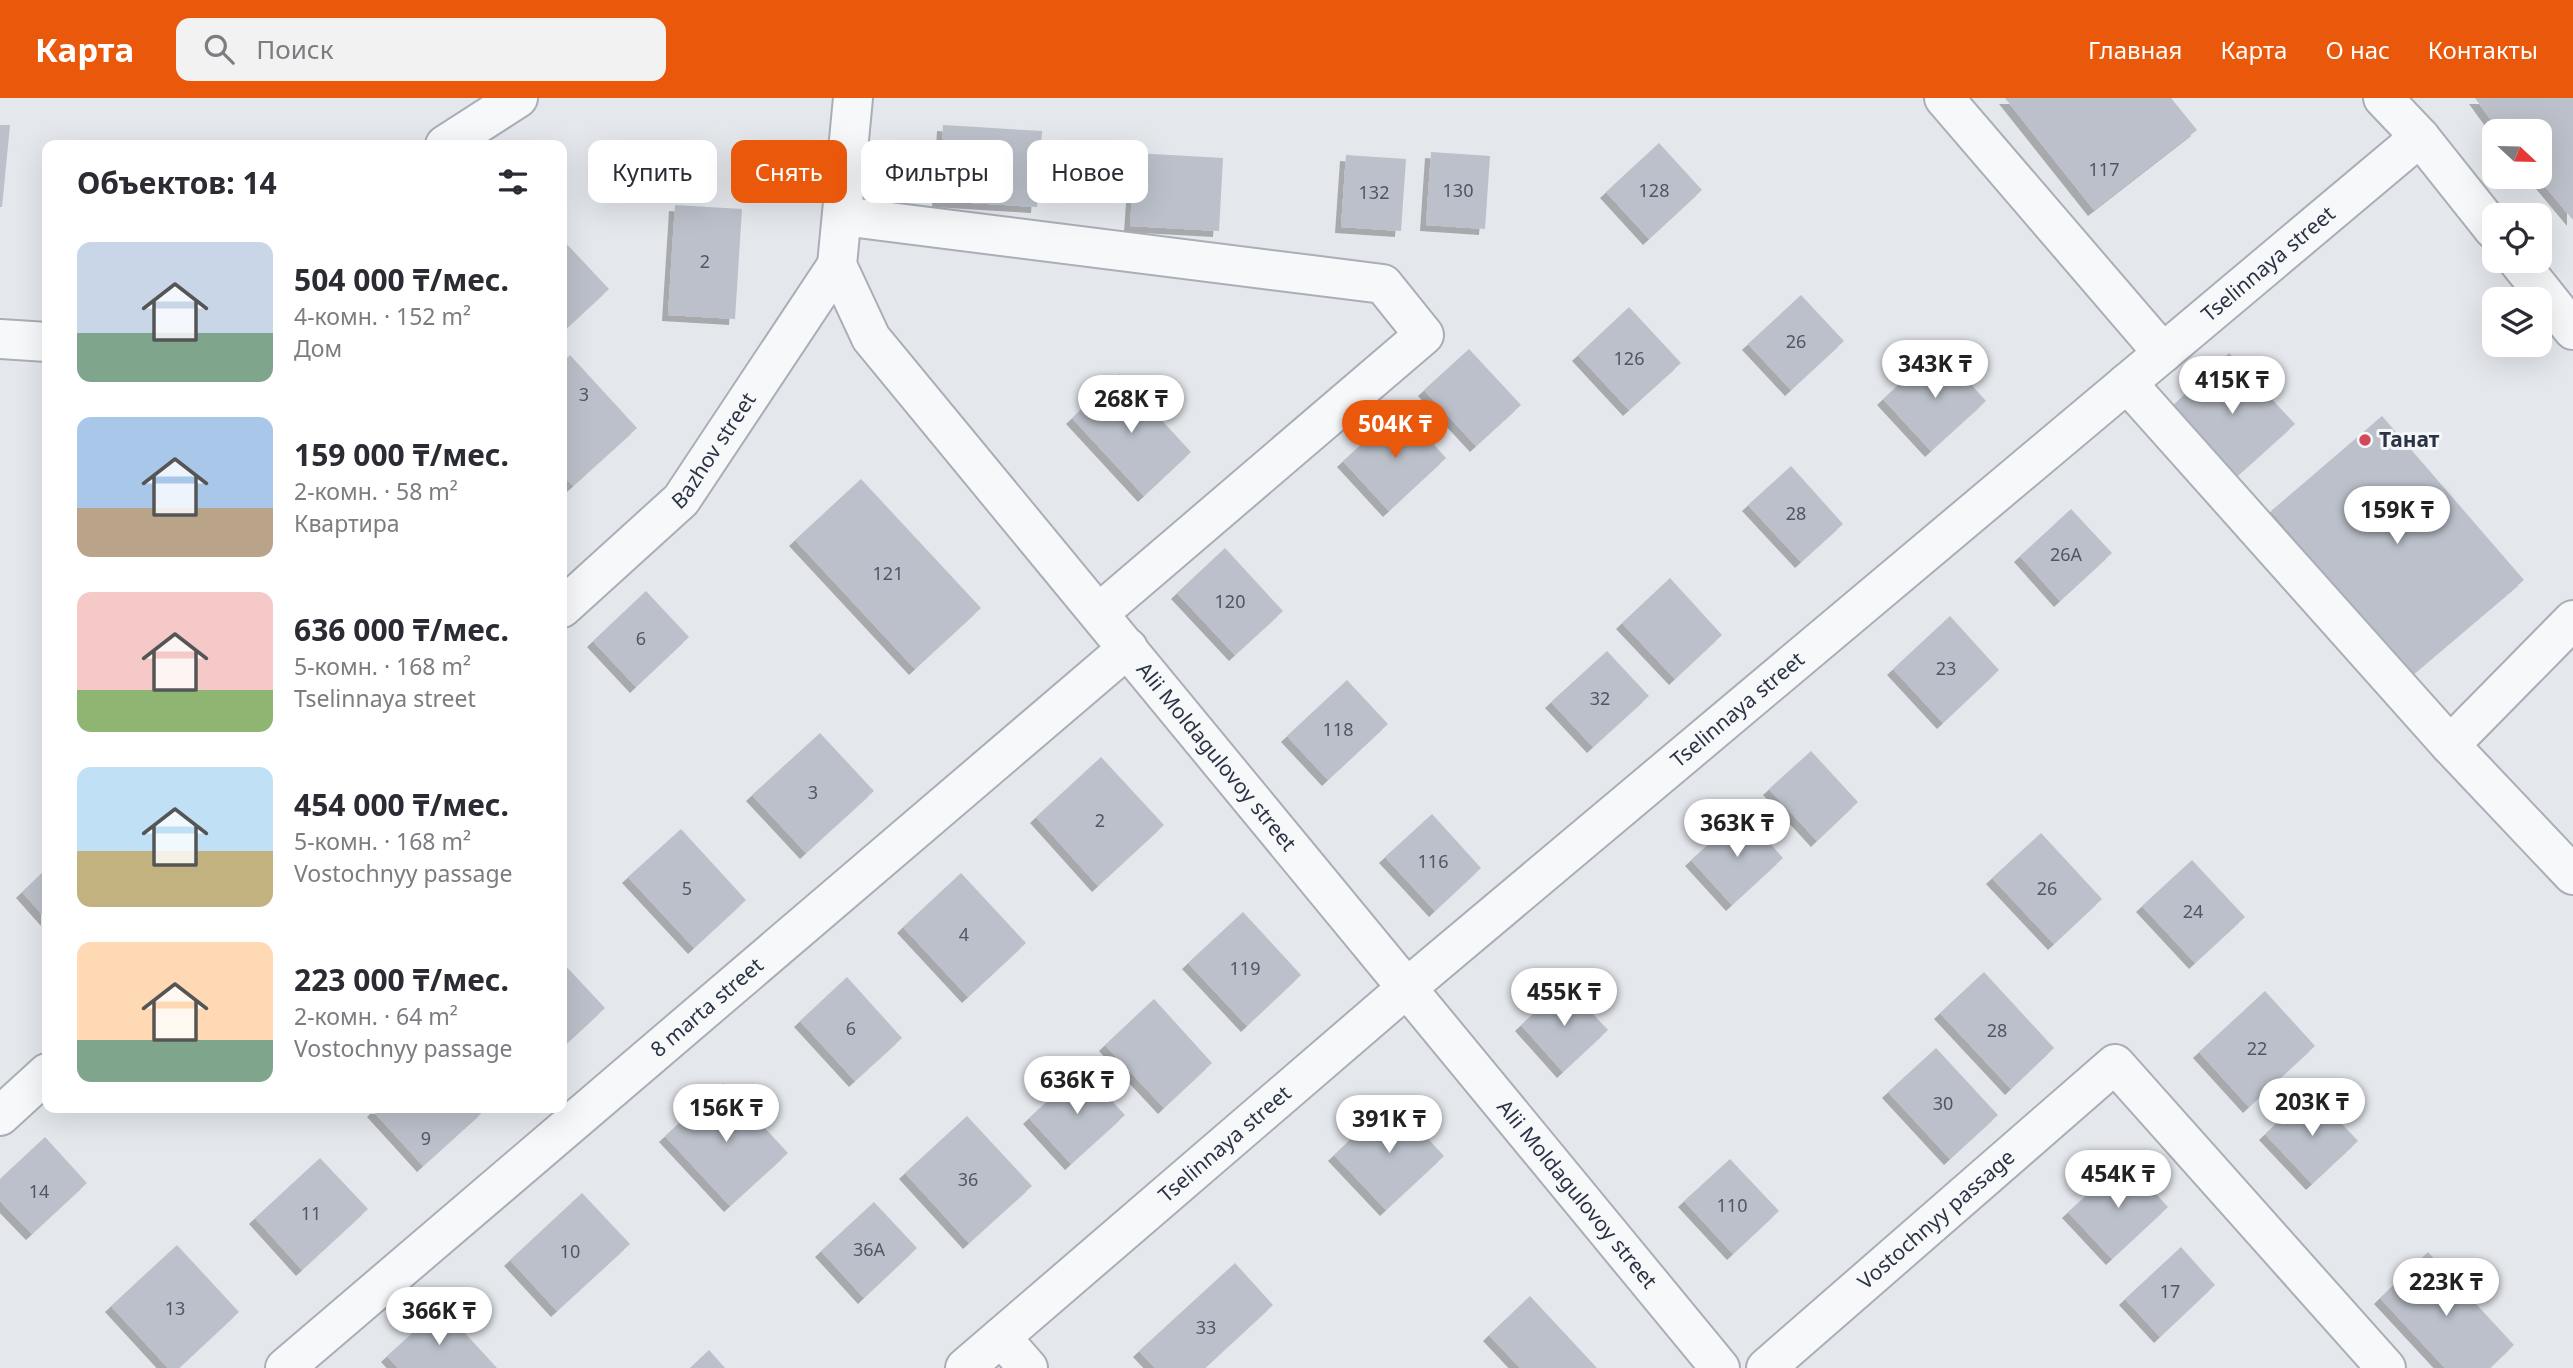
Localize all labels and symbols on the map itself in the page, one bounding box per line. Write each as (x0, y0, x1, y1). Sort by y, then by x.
north arrow (2482, 119, 2552, 189)
house number: 117 (2089, 157, 2119, 181)
house number: 130 (1443, 178, 1473, 202)
house number: 128 (1639, 178, 1669, 202)
house number: 132 (1359, 180, 1389, 204)
street label: Tselinnaya street (2195, 199, 2341, 328)
house number: 2 (700, 249, 710, 273)
house number: 26 (1786, 329, 1806, 353)
pin: 343K ₸ (1878, 341, 1992, 400)
house number: 126 (1614, 346, 1644, 370)
pin: 415K ₸ (2175, 356, 2289, 416)
pin: 268K ₸ (1074, 376, 1188, 435)
house number: 3 (579, 382, 589, 406)
street label: Bazhov street (665, 386, 762, 515)
pin: 504K ₸ (1338, 400, 1452, 460)
place label: Танат (2379, 425, 2440, 453)
marker: Танат (2357, 432, 2373, 448)
pin: 159K ₸ (2340, 486, 2454, 546)
house number: 28 (1786, 501, 1806, 525)
house number: 26А (2050, 542, 2083, 566)
house number: 121 (873, 561, 903, 585)
house number: 120 (1215, 589, 1245, 613)
house number: 6 (636, 626, 646, 650)
street label: Tselinnaya street (1664, 645, 1810, 773)
street label: Alii Moldagulovoy street (1131, 656, 1303, 857)
house number: 23 (1936, 656, 1956, 680)
house number: 32 (1590, 686, 1610, 710)
house number: 118 (1323, 717, 1353, 741)
house number: 3 (808, 780, 818, 804)
pin: 363K ₸ (1680, 800, 1794, 859)
house number: 2 (1095, 808, 1105, 832)
house number: 116 (1418, 849, 1448, 873)
house number: 5 (682, 876, 692, 900)
house number: 26 (2037, 876, 2057, 900)
house number: 24 (2183, 899, 2203, 923)
house number: 4 (959, 922, 969, 946)
street label: 8 marta street (644, 951, 769, 1063)
house number: 119 (1230, 956, 1260, 980)
pin: 455K ₸ (1507, 968, 1621, 1028)
house number: 6 (846, 1016, 856, 1040)
house number: 28 (1987, 1018, 2007, 1042)
house number: 22 (2247, 1036, 2267, 1060)
pin: 636K ₸ (1020, 1056, 1134, 1116)
street label: Tselinnaya street (1152, 1078, 1297, 1208)
pin: 203K ₸ (2255, 1079, 2369, 1138)
pin: 156K ₸ (669, 1084, 783, 1144)
house number: 30 (1933, 1091, 1953, 1115)
street label: Alii Moldagulovoy street (1491, 1093, 1664, 1294)
pin: 391K ₸ (1332, 1096, 1446, 1155)
house number: 9 (421, 1126, 431, 1150)
street label: Vostochnyy passage (1851, 1143, 2020, 1295)
pin: 454K ₸ (2061, 1150, 2175, 1210)
house number: 36 (958, 1167, 978, 1191)
house number: 14 (29, 1179, 49, 1203)
house number: 110 (1717, 1193, 1747, 1217)
house number: 11 (301, 1201, 321, 1225)
house number: 36А (853, 1237, 886, 1261)
house number: 10 (560, 1239, 580, 1263)
pin: 223K ₸ (2389, 1258, 2503, 1318)
house number: 17 (2160, 1279, 2180, 1303)
pin: 366K ₸ (382, 1288, 496, 1347)
house number: 13 (165, 1296, 185, 1320)
house number: 33 (1196, 1315, 1216, 1339)

